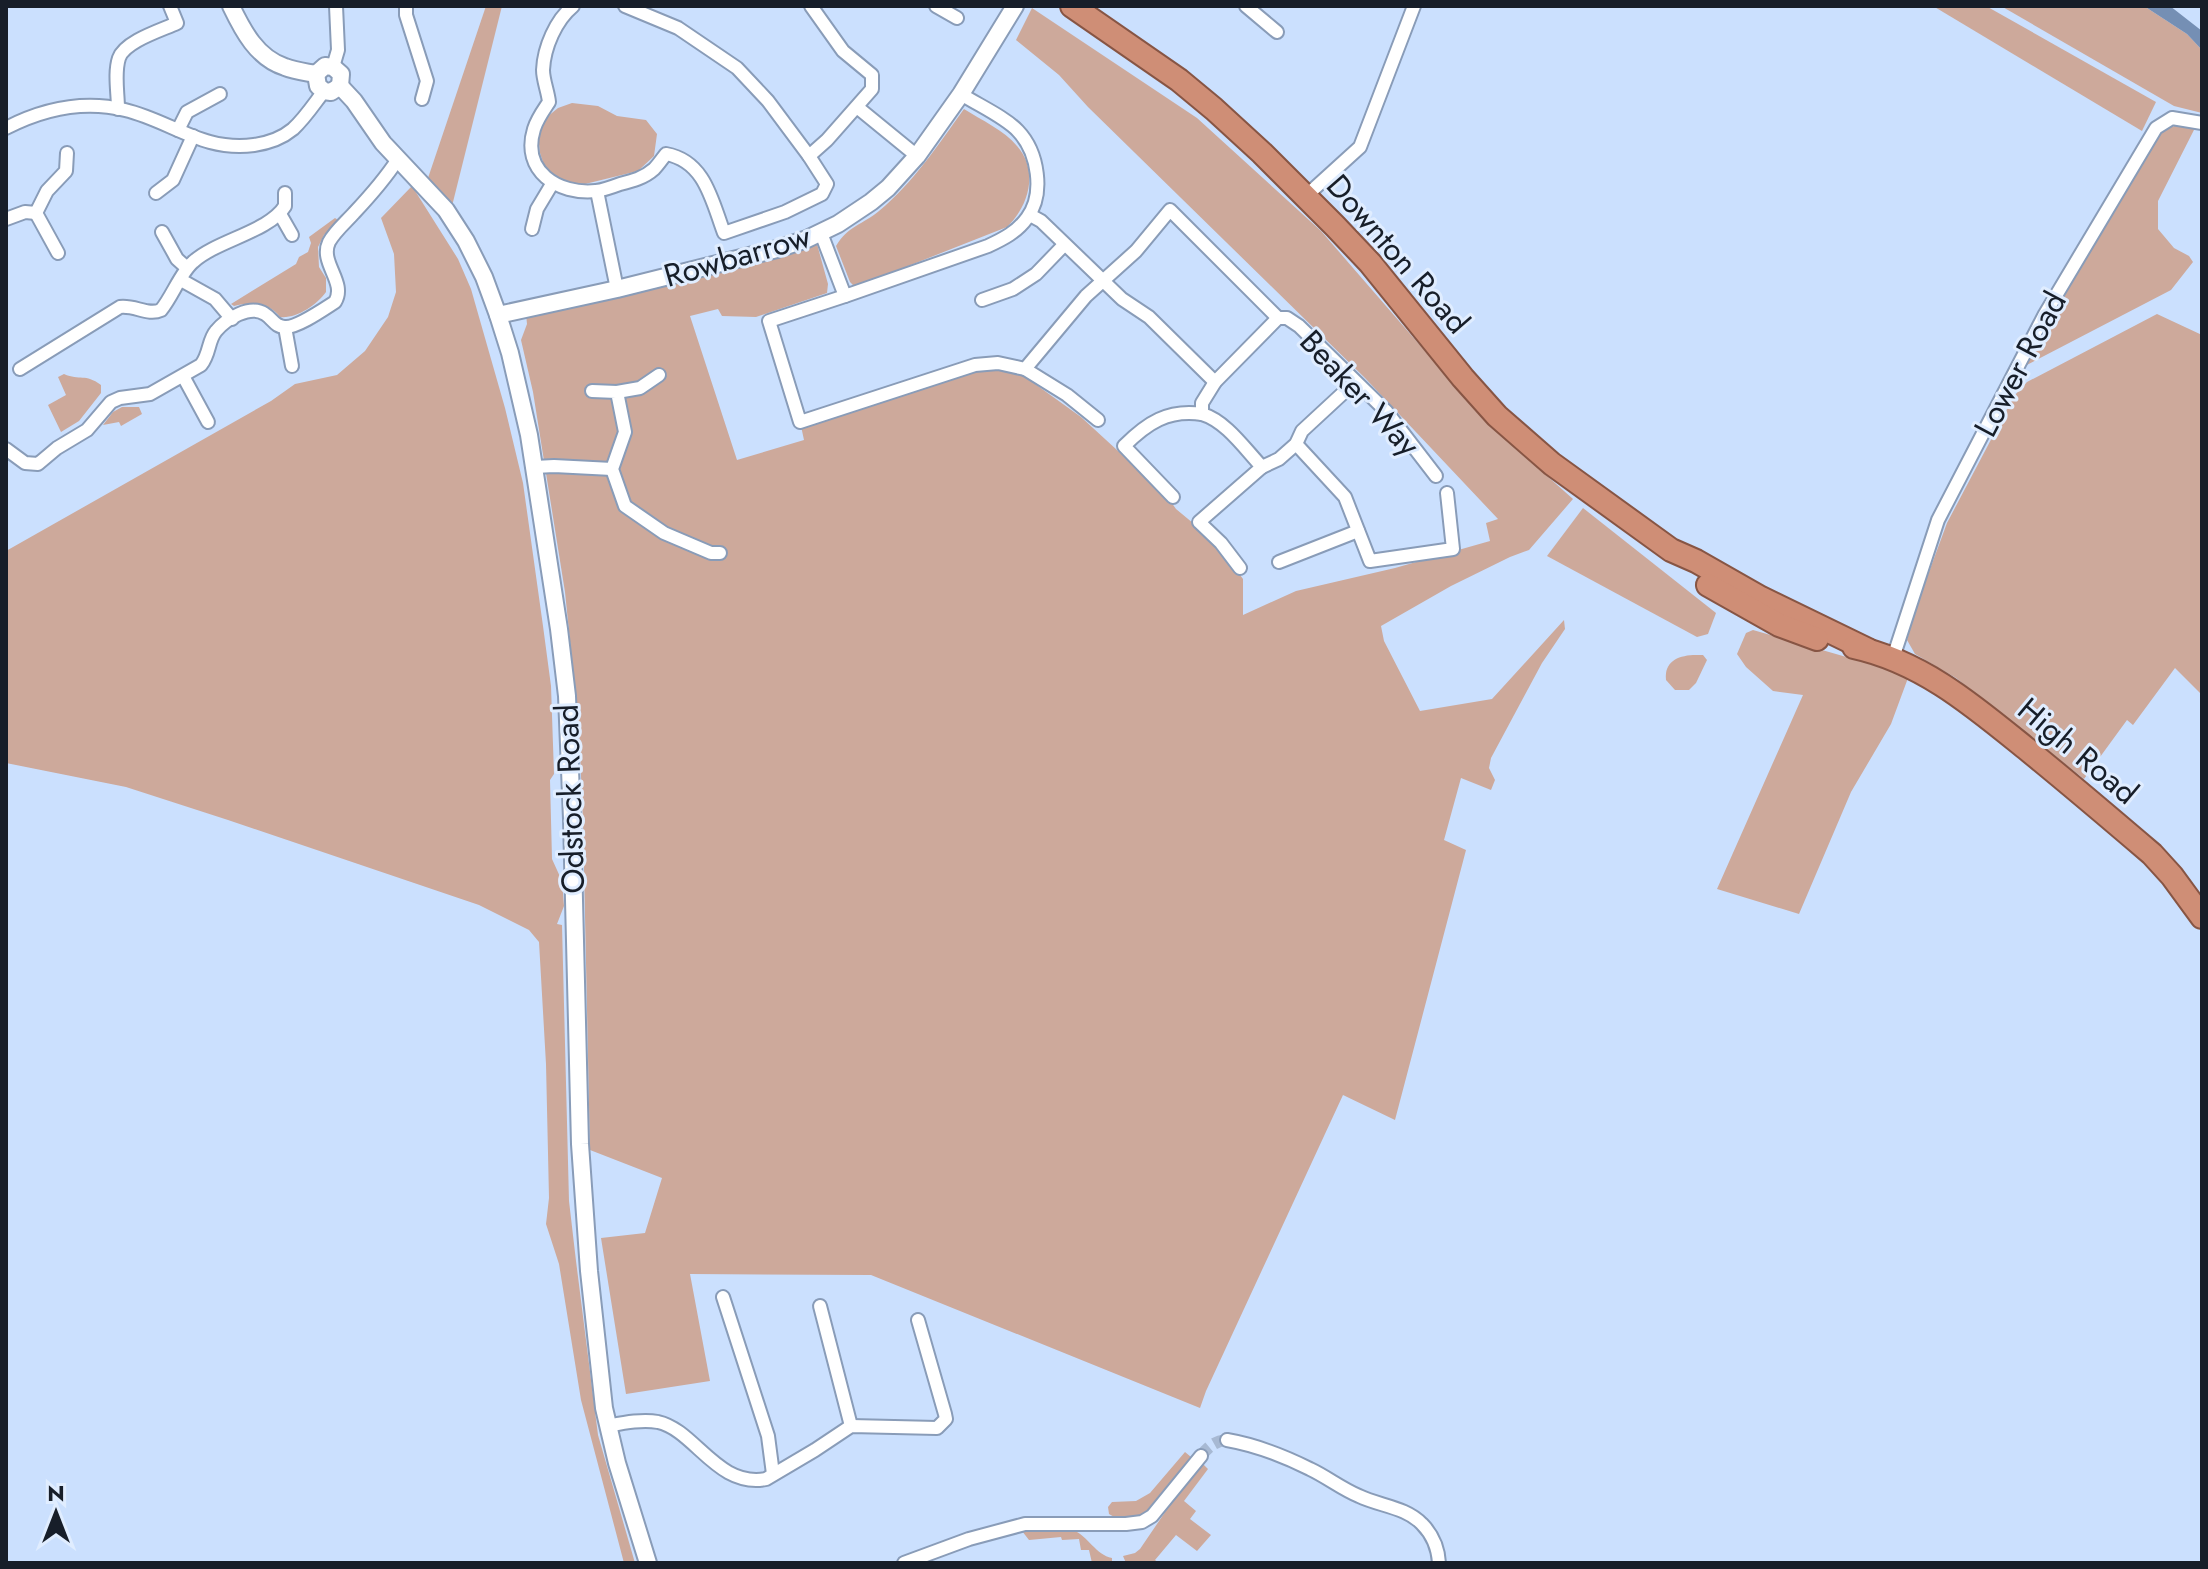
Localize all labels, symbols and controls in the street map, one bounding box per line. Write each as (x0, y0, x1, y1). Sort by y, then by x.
street label: Downton Road (1316, 164, 1480, 344)
street label: Rowbarrow (658, 213, 816, 299)
street label: Lower Road (1962, 283, 2078, 445)
street label: Beaker Way (1289, 319, 1431, 467)
street label: High Road (2008, 687, 2148, 815)
street label: Odstock Road (544, 703, 596, 895)
north arrow (16, 1473, 96, 1553)
text: N (47, 1477, 65, 1509)

